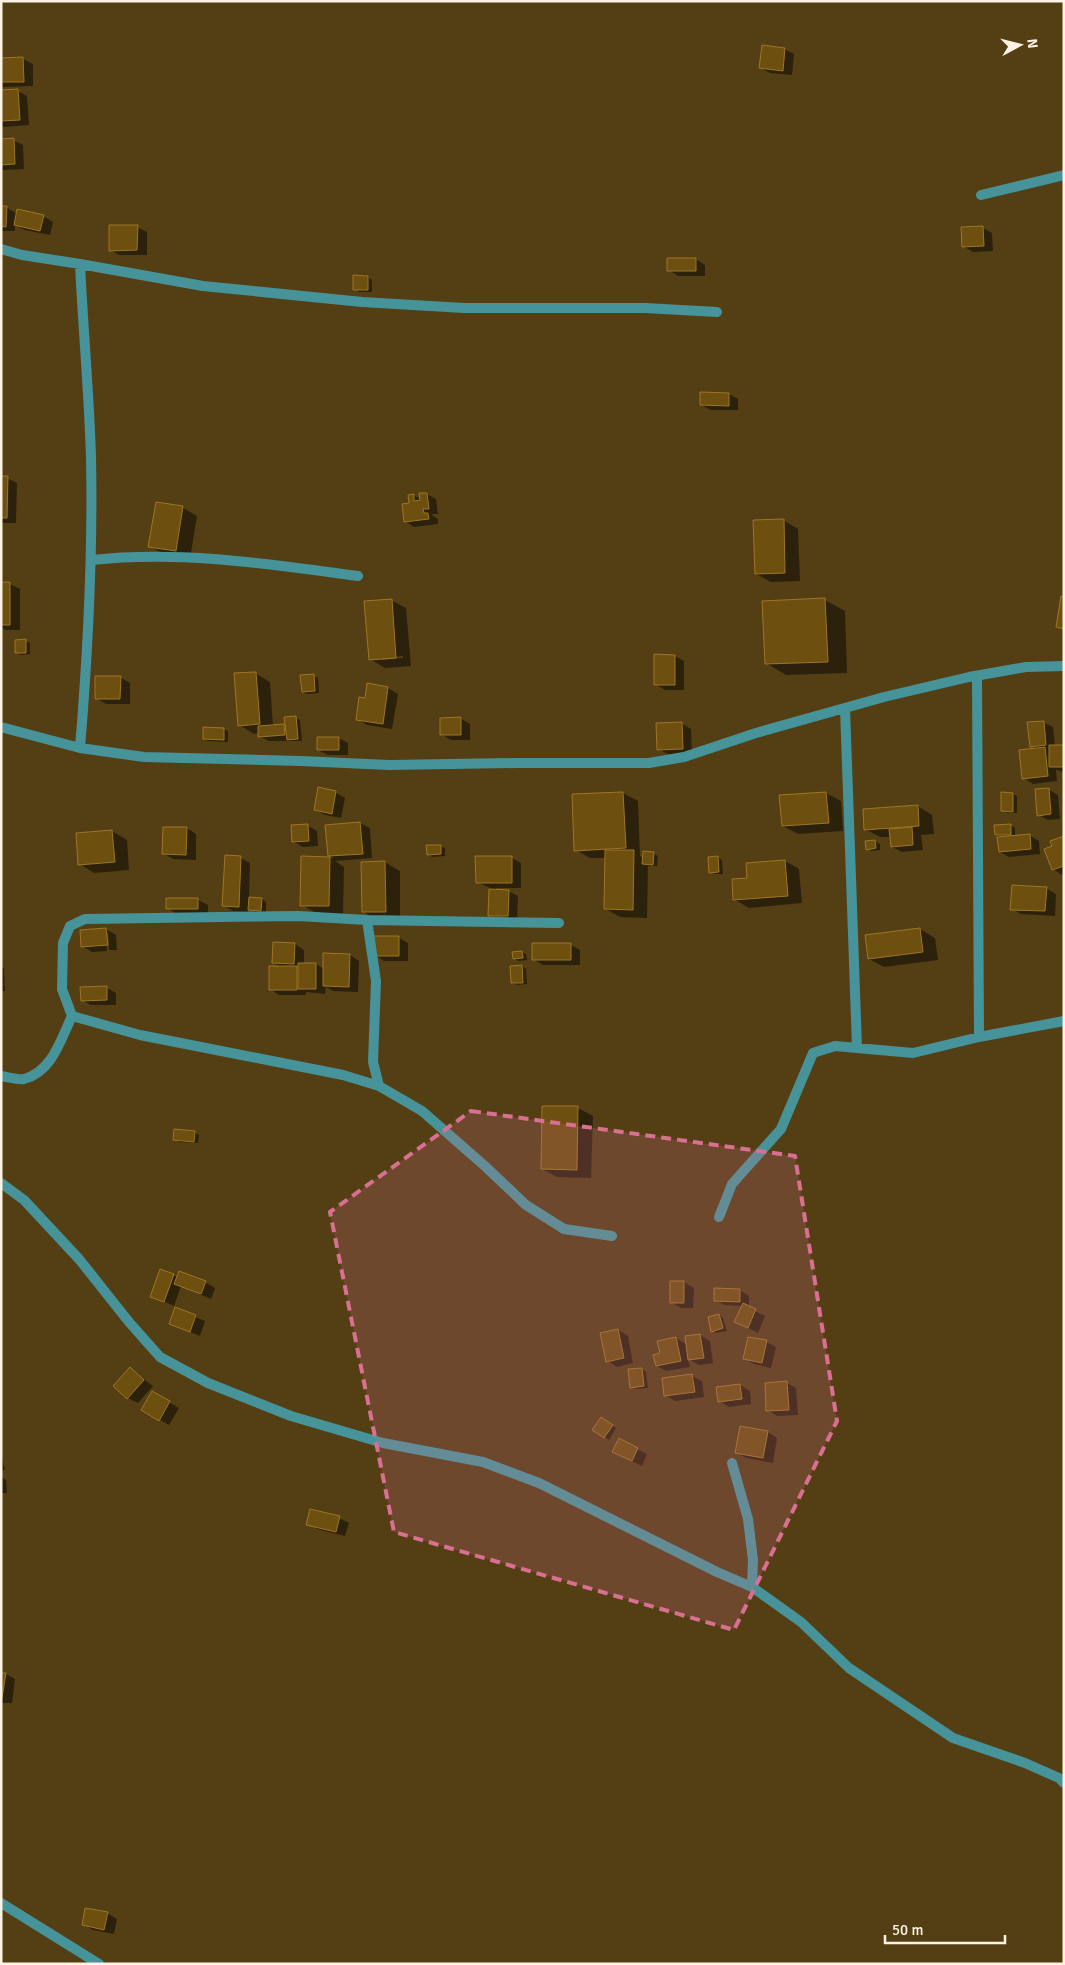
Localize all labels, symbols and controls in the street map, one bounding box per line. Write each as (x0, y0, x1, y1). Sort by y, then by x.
north arrow (995, 20, 1045, 70)
text: N (1023, 38, 1041, 49)
scale bar (885, 1912, 1005, 1944)
text: 50 m (892, 1921, 923, 1939)

